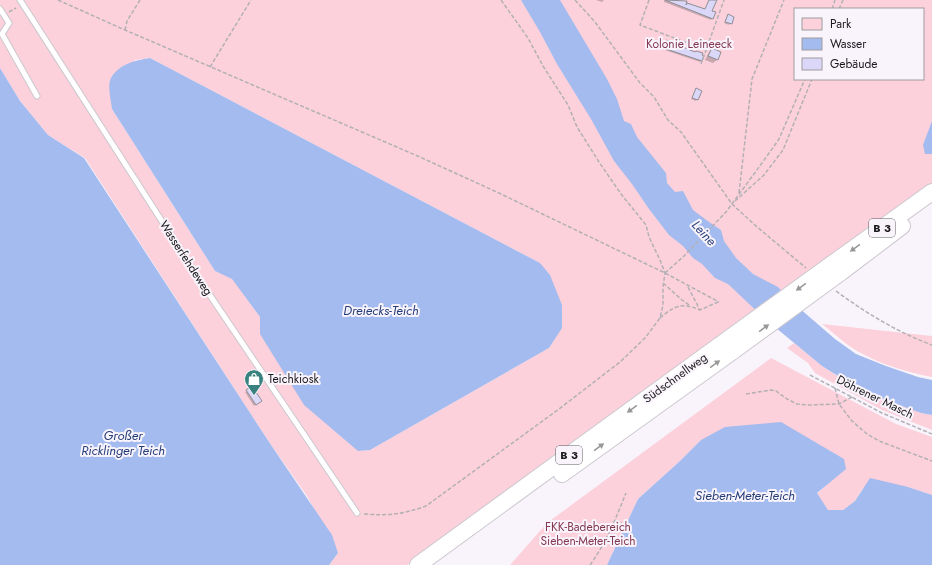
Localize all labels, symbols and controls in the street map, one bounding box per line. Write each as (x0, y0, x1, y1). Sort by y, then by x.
legend (794, 8, 924, 80)
text: Park (830, 15, 852, 33)
park label: Kolonie Leineeck (646, 35, 733, 53)
text: Wasser (830, 35, 867, 53)
text: Gebäude (830, 55, 877, 73)
water label: Leine (687, 216, 721, 250)
street label: Wasserfehdeweg (155, 217, 217, 299)
road number: B 3 (869, 219, 895, 237)
one-way arrow (850, 243, 860, 251)
one-way arrow (795, 283, 806, 291)
water label: Dreiecks-Teich (343, 301, 419, 320)
one-way arrow (759, 324, 770, 333)
street label: Südschnellweg (639, 349, 711, 407)
one-way arrow (710, 360, 720, 368)
shop icon: Teichkiosk (243, 368, 265, 396)
place label: Teichkiosk (268, 370, 320, 388)
street label: Döhrener Masch (833, 371, 917, 423)
one-way arrow (627, 405, 638, 413)
water label: Großer Ricklinger Teich (81, 426, 165, 460)
one-way arrow (594, 444, 604, 452)
road number: B 3 (556, 446, 582, 464)
water label: Sieben-Meter-Teich (695, 486, 795, 505)
park label: FKK-Badebereich Sieben-Meter-Teich (540, 518, 636, 550)

